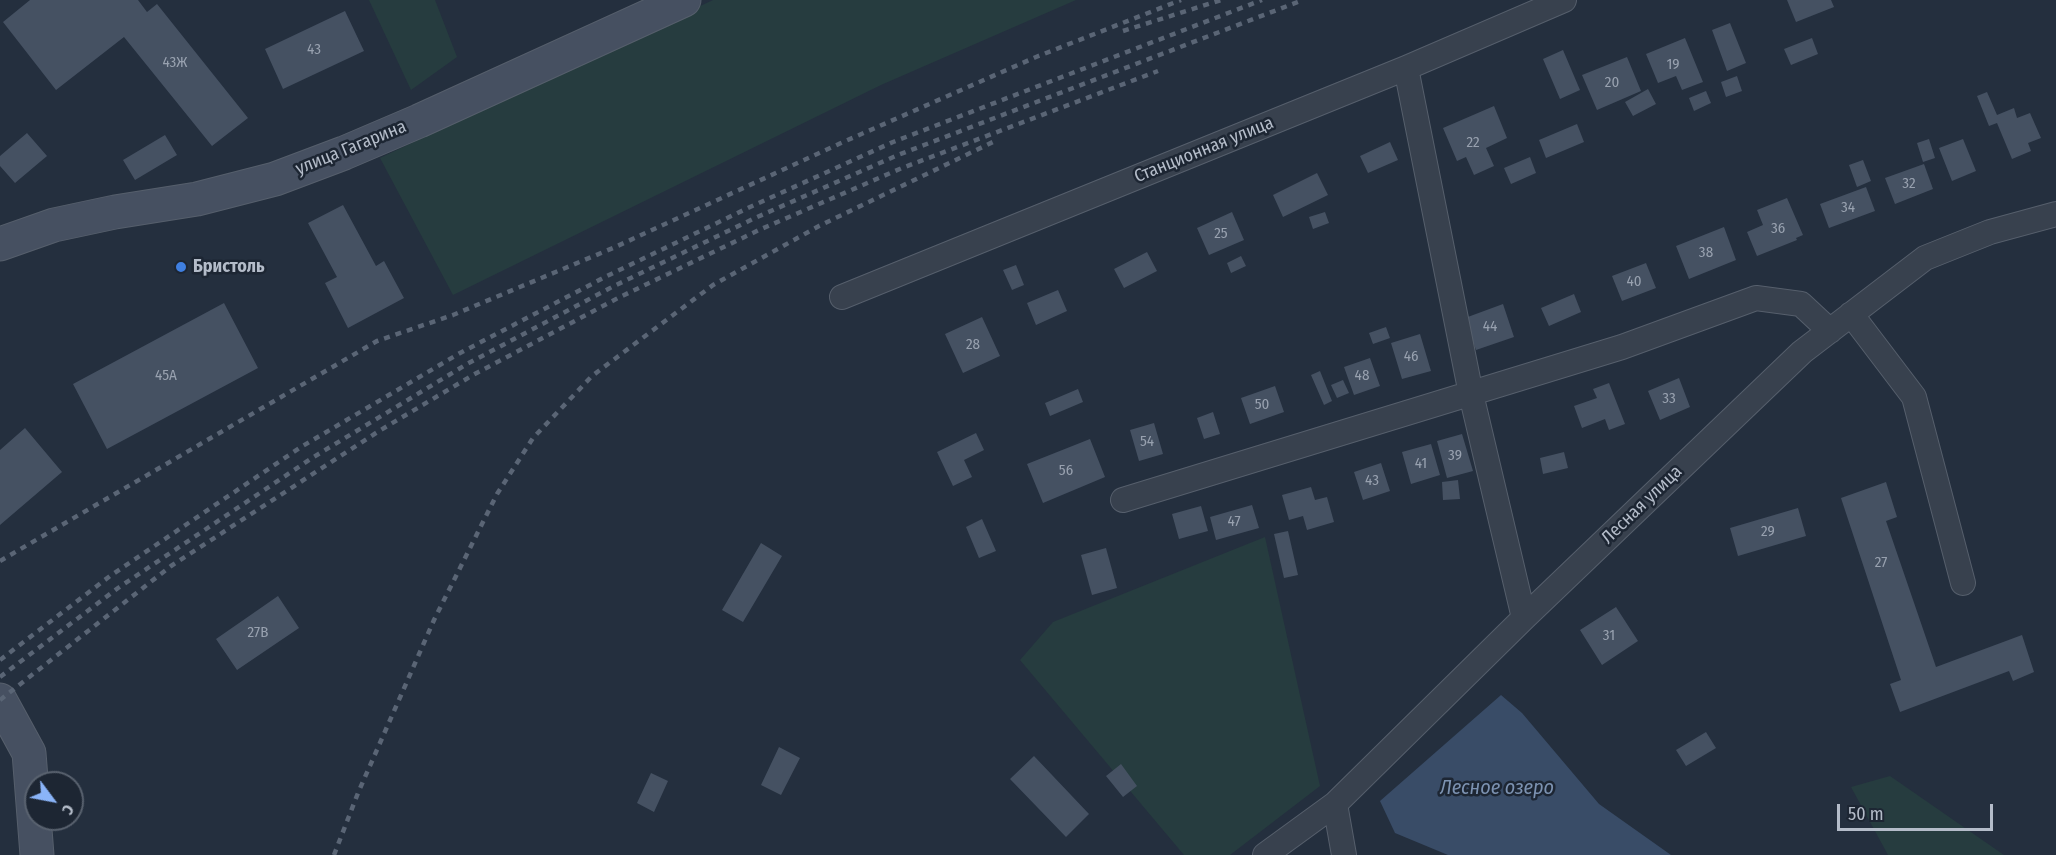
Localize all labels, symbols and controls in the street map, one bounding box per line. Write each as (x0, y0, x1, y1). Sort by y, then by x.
house number: 43 (307, 41, 321, 59)
house number: 43Ж (163, 54, 187, 72)
house number: 19 (1666, 56, 1680, 74)
house number: 20 (1605, 74, 1619, 92)
street label: Станционная улица (1131, 112, 1277, 188)
street label: улица Гагарина (293, 116, 409, 180)
house number: 22 (1466, 134, 1480, 152)
house number: 32 (1902, 175, 1916, 193)
house number: 34 (1841, 199, 1855, 217)
house number: 36 (1771, 220, 1785, 238)
house number: 25 (1214, 225, 1228, 243)
house number: 38 (1699, 244, 1713, 262)
place label: Бристоль (193, 256, 265, 278)
marker: Бристоль (174, 260, 188, 274)
house number: 40 (1626, 273, 1642, 291)
house number: 44 (1483, 318, 1497, 336)
house number: 28 (966, 336, 980, 354)
house number: 46 (1404, 348, 1418, 366)
house number: 45А (155, 367, 177, 385)
house number: 48 (1355, 367, 1369, 385)
house number: 33 (1662, 390, 1676, 408)
house number: 50 (1255, 396, 1269, 414)
house number: 54 (1140, 433, 1154, 451)
house number: 39 (1448, 447, 1462, 465)
house number: 41 (1415, 455, 1427, 473)
street label: Лесная улица (1597, 461, 1687, 549)
house number: 56 (1059, 462, 1073, 480)
house number: 43 (1365, 472, 1379, 490)
house number: 47 (1227, 513, 1241, 531)
house number: 29 (1761, 523, 1775, 541)
house number: 27 (1875, 554, 1887, 572)
house number: 27В (248, 624, 268, 642)
house number: 31 (1603, 627, 1615, 645)
north arrow (24, 771, 84, 831)
water label: Лесное озеро (1440, 776, 1554, 800)
scale bar (1840, 792, 1996, 830)
text: С (58, 801, 78, 818)
text: 50 m (1848, 803, 1884, 825)

